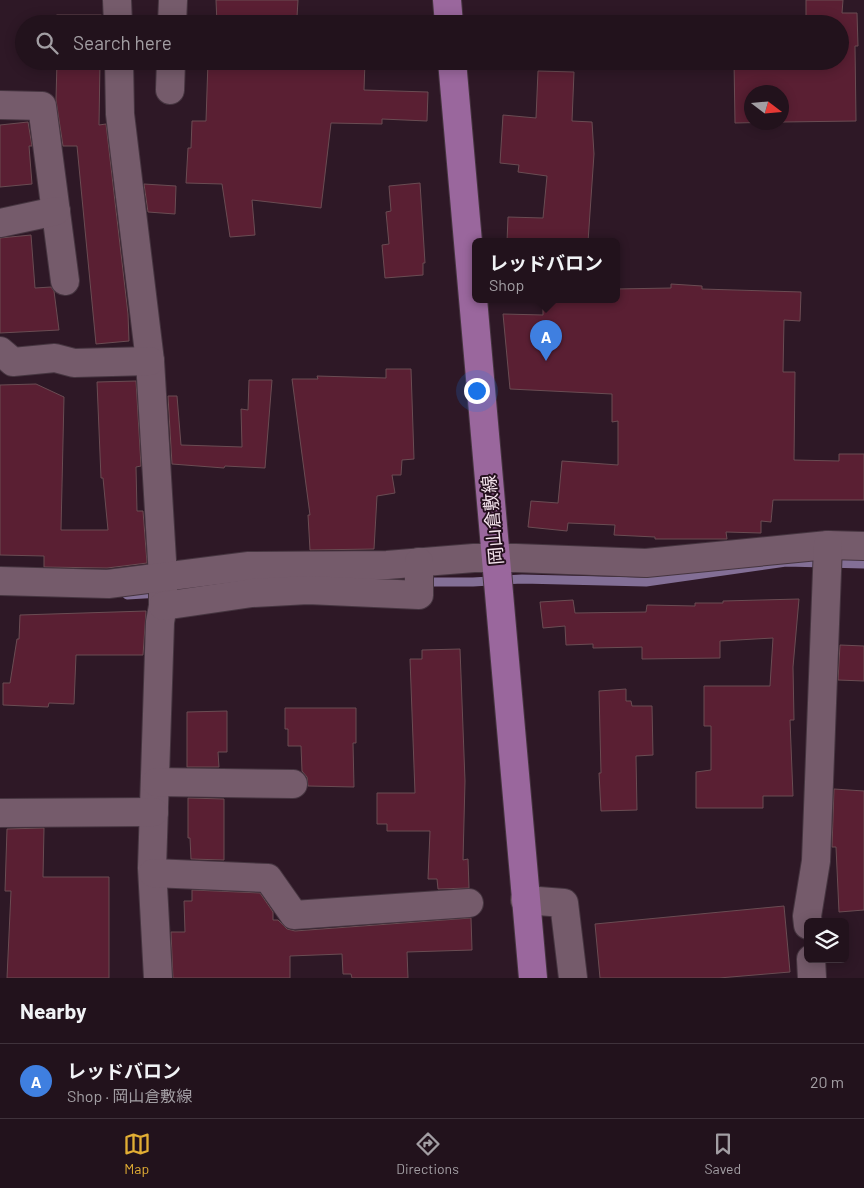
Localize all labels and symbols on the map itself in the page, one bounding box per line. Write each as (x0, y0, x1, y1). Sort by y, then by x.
north arrow (744, 85, 789, 130)
pin: A (530, 320, 562, 361)
your location (464, 378, 490, 404)
street label: 岡山倉敷線 (477, 474, 507, 566)

